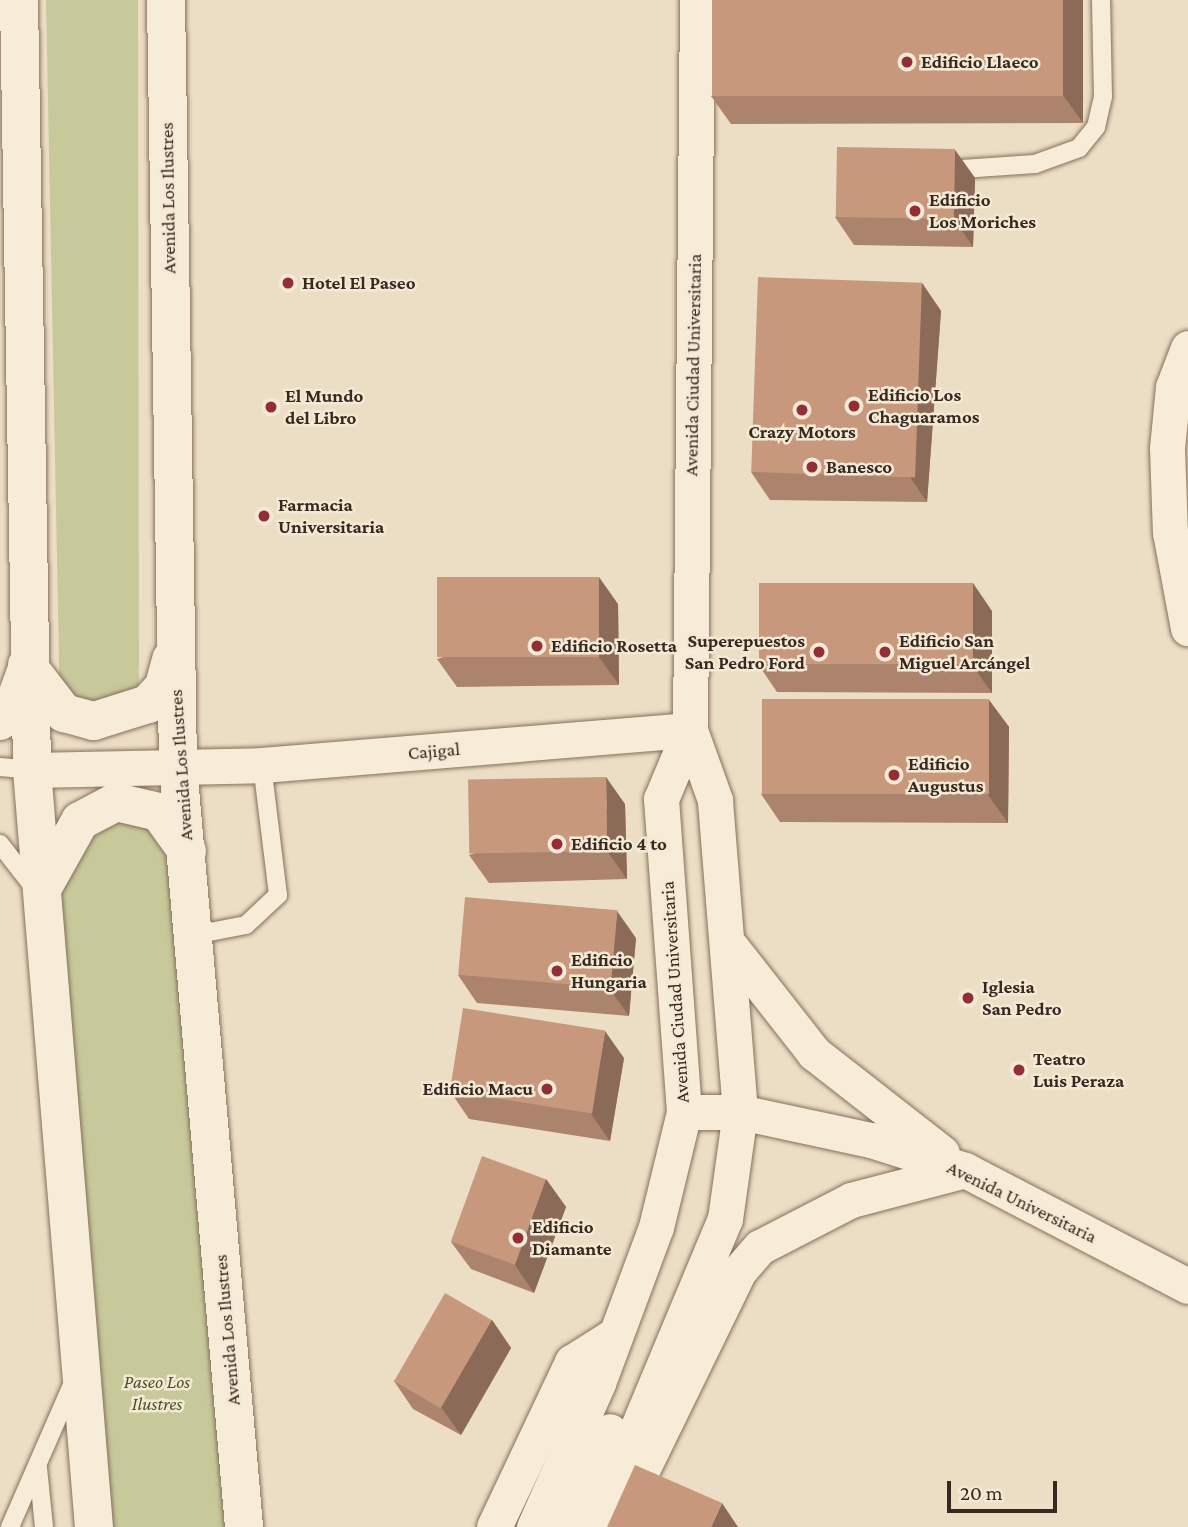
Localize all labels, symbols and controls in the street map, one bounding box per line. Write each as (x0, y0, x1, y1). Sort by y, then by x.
place label: Edificio Llaeco (921, 51, 1039, 73)
marker: Edificio Llaeco (899, 54, 915, 70)
street label: Avenida Los Ilustres (155, 122, 181, 274)
place label: Edificio Los Moriches (929, 189, 1036, 233)
marker: Edificio Los Moriches (907, 203, 923, 219)
street label: Avenida Ciudad Universitaria (680, 254, 706, 476)
place label: Hotel El Paseo (302, 272, 416, 294)
marker: Hotel El Paseo (280, 275, 296, 291)
place label: Edificio Los Chaguaramos (868, 384, 980, 428)
place label: El Mundo del Libro (285, 385, 363, 429)
marker: Edificio Los Chaguaramos (846, 398, 862, 414)
marker: El Mundo del Libro (263, 399, 279, 415)
marker: Crazy Motors (794, 402, 810, 418)
place label: Crazy Motors (748, 421, 856, 443)
place label: Banesco (826, 456, 892, 478)
marker: Banesco (804, 459, 820, 475)
place label: Farmacia Universitaria (278, 494, 384, 538)
marker: Farmacia Universitaria (256, 508, 272, 524)
place label: Superepuestos San Pedro Ford (685, 630, 805, 674)
place label: Edificio San Miguel Arcángel (899, 630, 1030, 674)
place label: Edificio Rosetta (551, 635, 677, 657)
marker: Edificio Rosetta (529, 638, 545, 654)
marker: Superepuestos San Pedro Ford (811, 644, 827, 660)
marker: Edificio San Miguel Arcángel (877, 644, 893, 660)
street label: Avenida Los Ilustres (164, 689, 198, 841)
street label: Cajigal (407, 737, 461, 765)
place label: Edificio Augustus (908, 753, 983, 797)
marker: Edificio Augustus (886, 767, 902, 783)
place label: Edificio 4 to (571, 833, 667, 855)
marker: Edificio 4 to (549, 836, 565, 852)
street label: Avenida Ciudad Universitaria (656, 880, 694, 1104)
place label: Edificio Hungaria (571, 949, 647, 993)
marker: Edificio Hungaria (549, 963, 565, 979)
place label: Iglesia San Pedro (982, 976, 1062, 1020)
marker: Iglesia San Pedro (960, 990, 976, 1006)
place label: Teatro Luis Peraza (1033, 1048, 1124, 1092)
marker: Teatro Luis Peraza (1011, 1062, 1027, 1078)
place label: Edificio Macu (423, 1078, 533, 1100)
marker: Edificio Macu (539, 1081, 555, 1097)
street label: Avenida Universitaria (943, 1156, 1101, 1248)
place label: Edificio Diamante (532, 1216, 612, 1260)
marker: Edificio Diamante (510, 1230, 526, 1246)
street label: Avenida Los Ilustres (209, 1254, 245, 1406)
park label: Paseo Los Ilustres (124, 1371, 190, 1415)
scale bar (950, 1468, 1060, 1512)
text: 20 m (960, 1481, 1003, 1505)

